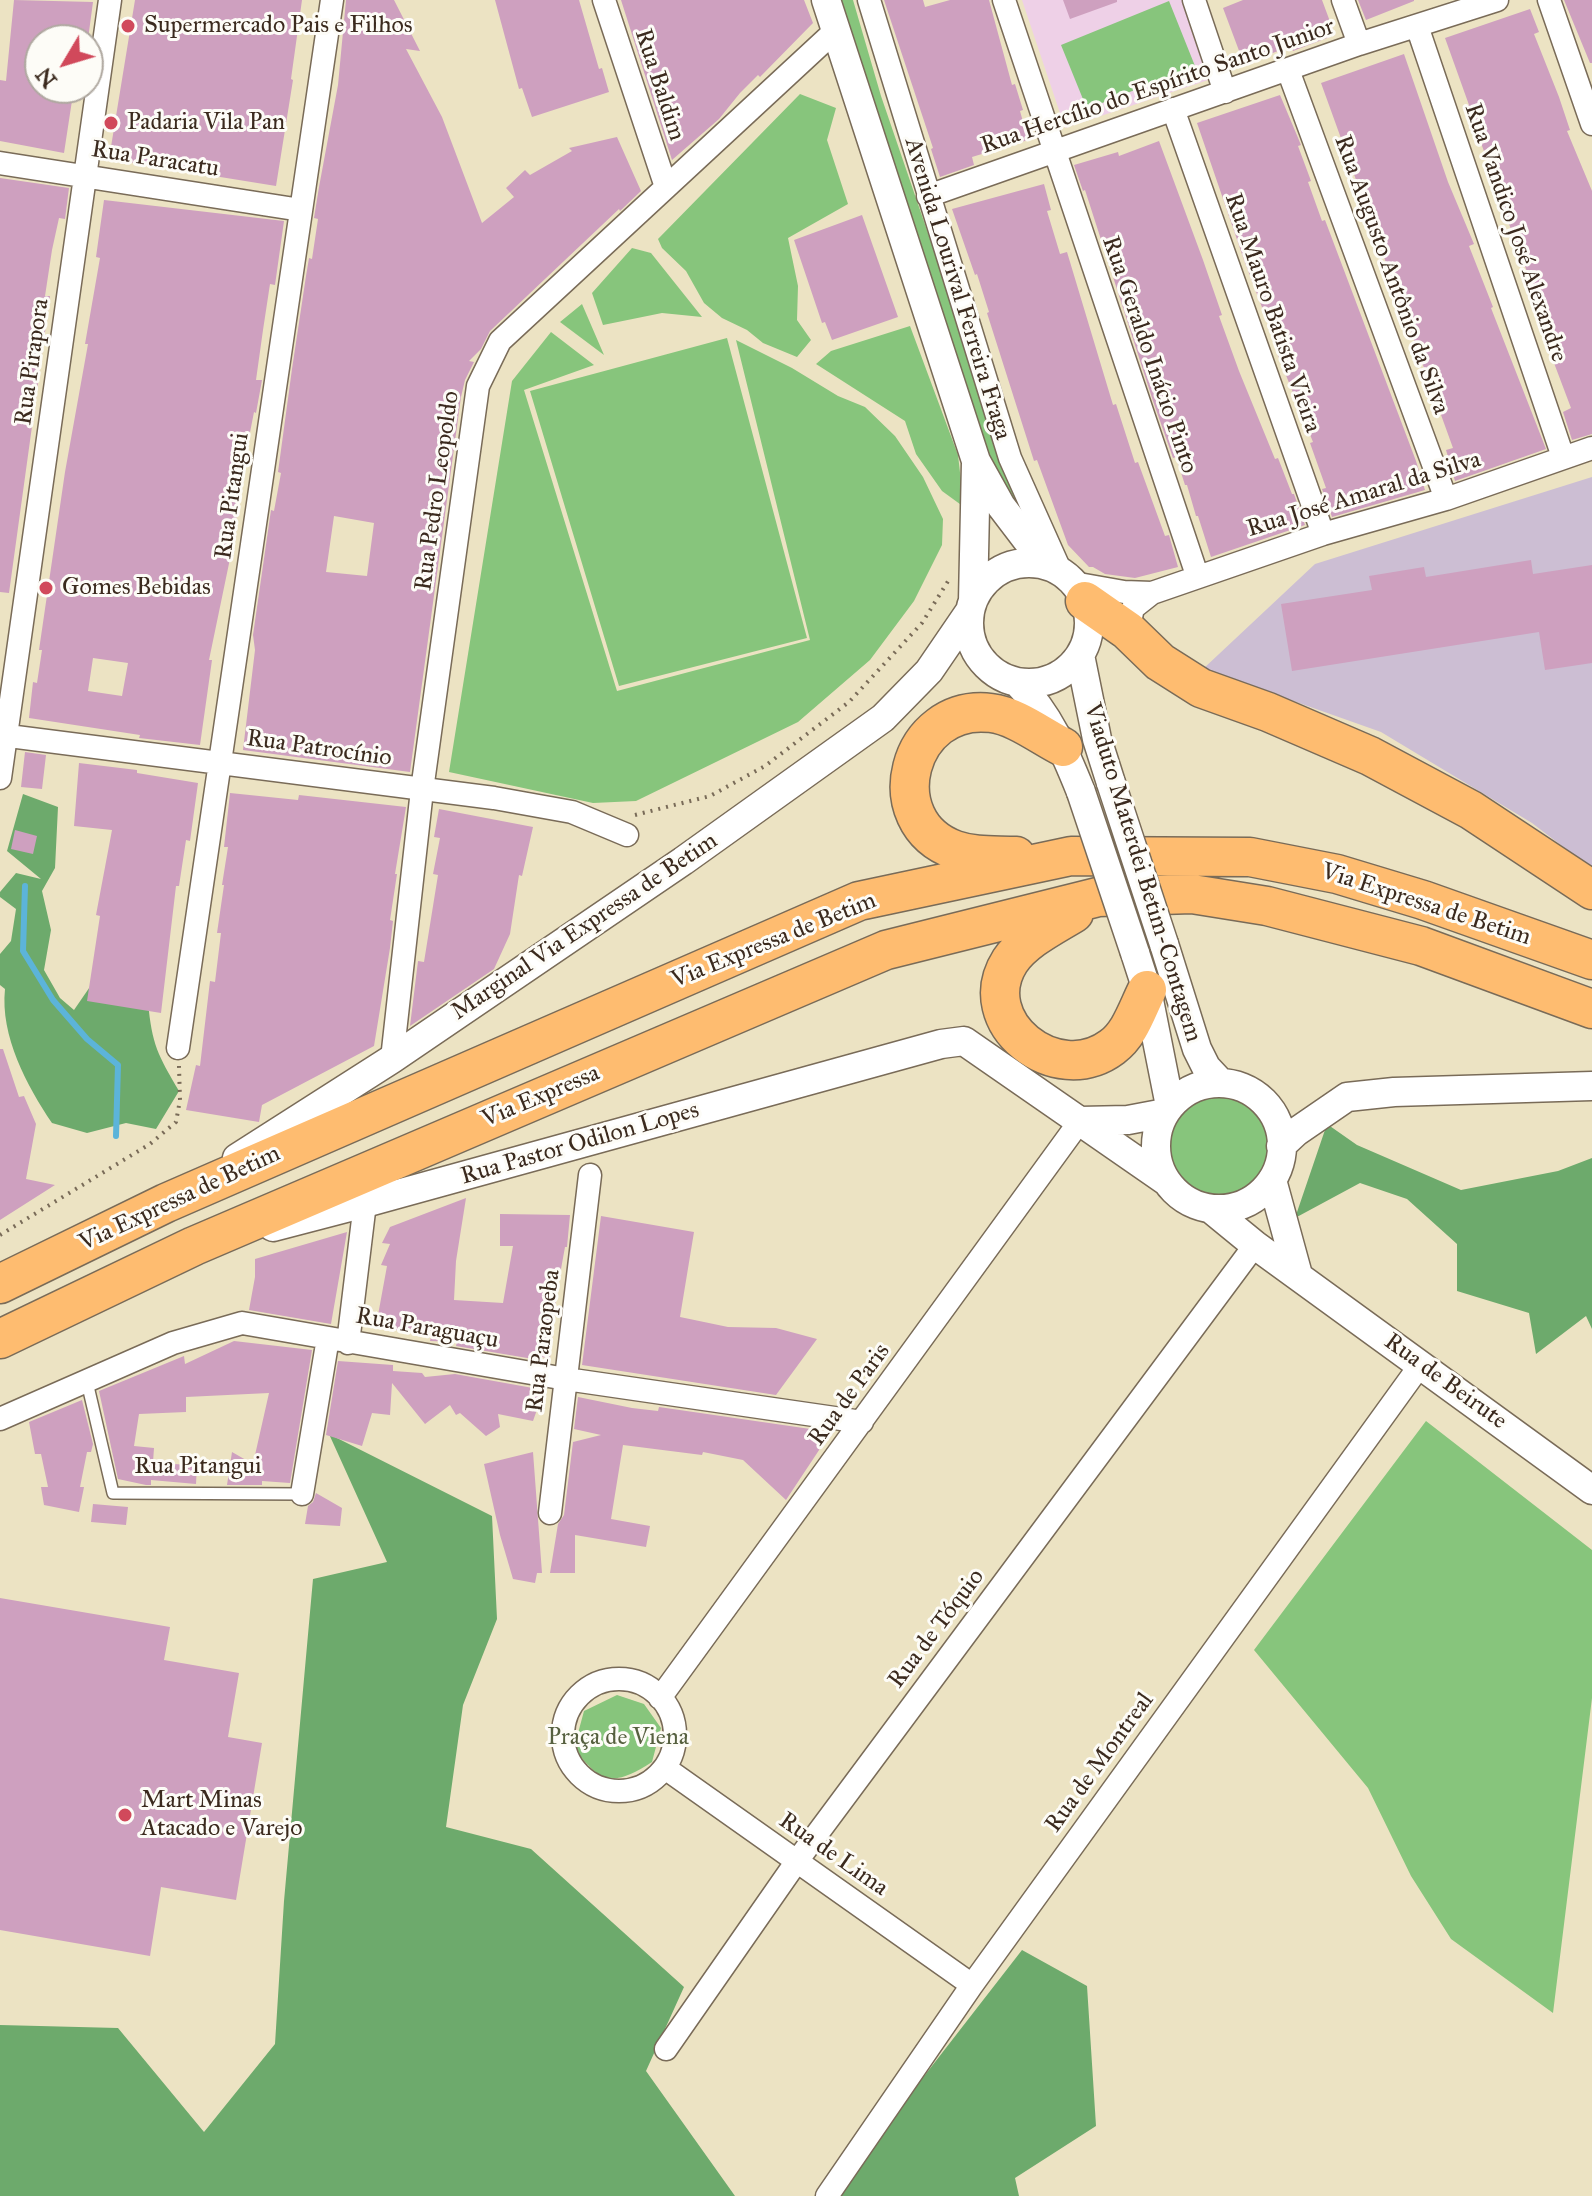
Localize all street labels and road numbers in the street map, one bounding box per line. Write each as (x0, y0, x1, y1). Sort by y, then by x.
street label: Rua Hercílio do Espírito Santo Junior (977, 13, 1339, 161)
street label: Rua Baldim (627, 25, 691, 145)
street label: Rua Vandico José Alexandre (1457, 100, 1573, 366)
street label: Rua Augusto Antônio da Silva (1327, 132, 1455, 418)
street label: Avenida Lourival Ferreira Fraga (897, 135, 1017, 443)
street label: Rua Paracatu (89, 136, 221, 184)
street label: Rua Mauro Batista Vieira (1217, 190, 1327, 436)
street label: Rua Geraldo Inácio Pinto (1095, 233, 1203, 477)
street label: Rua Pirapora (10, 297, 56, 427)
street label: Rua Pedro Leopoldo (410, 389, 466, 593)
street label: Rua Pitangui (210, 431, 256, 561)
street label: Rua José Amaral da Silva (1244, 446, 1484, 544)
street label: Viaduto Materdei Betim-Contagem (1077, 700, 1207, 1046)
street label: Rua Patrocínio (245, 725, 393, 773)
street label: Marginal Via Expressa de Betim (446, 827, 724, 1027)
street label: Via Expressa de Betim (1318, 858, 1534, 952)
street label: Via Expressa de Betim (667, 887, 881, 995)
street label: Via Expressa (478, 1059, 604, 1135)
street label: Rua Pastor Odilon Lopes (458, 1096, 702, 1192)
street label: Via Expressa de Betim (75, 1140, 285, 1258)
street label: Rua Paraopeba (521, 1268, 567, 1414)
street label: Rua Paraguaçu (353, 1302, 501, 1356)
street label: Rua de Beirute (1378, 1328, 1512, 1436)
street label: Rua de Paris (803, 1338, 897, 1452)
street label: Rua Pitangui (134, 1453, 262, 1481)
street label: Rua de Tóquio (883, 1564, 991, 1694)
street label: Rua de Montreal (1040, 1688, 1160, 1838)
street label: Rua de Lima (773, 1807, 893, 1903)

